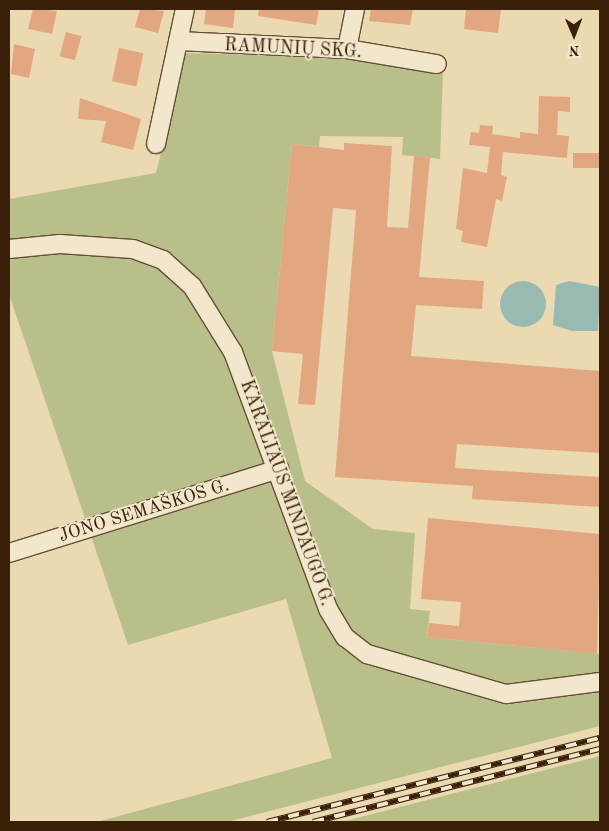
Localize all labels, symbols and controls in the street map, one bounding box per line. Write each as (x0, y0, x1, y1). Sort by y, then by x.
north arrow (549, 10, 599, 60)
street label: RAMUNIŲ SKG. (224, 35, 362, 63)
text: N (569, 43, 580, 57)
street label: KARALIAUS MINDAUGO G. (235, 377, 337, 609)
street label: JONO SEMAŠKOS G. (56, 475, 232, 547)

